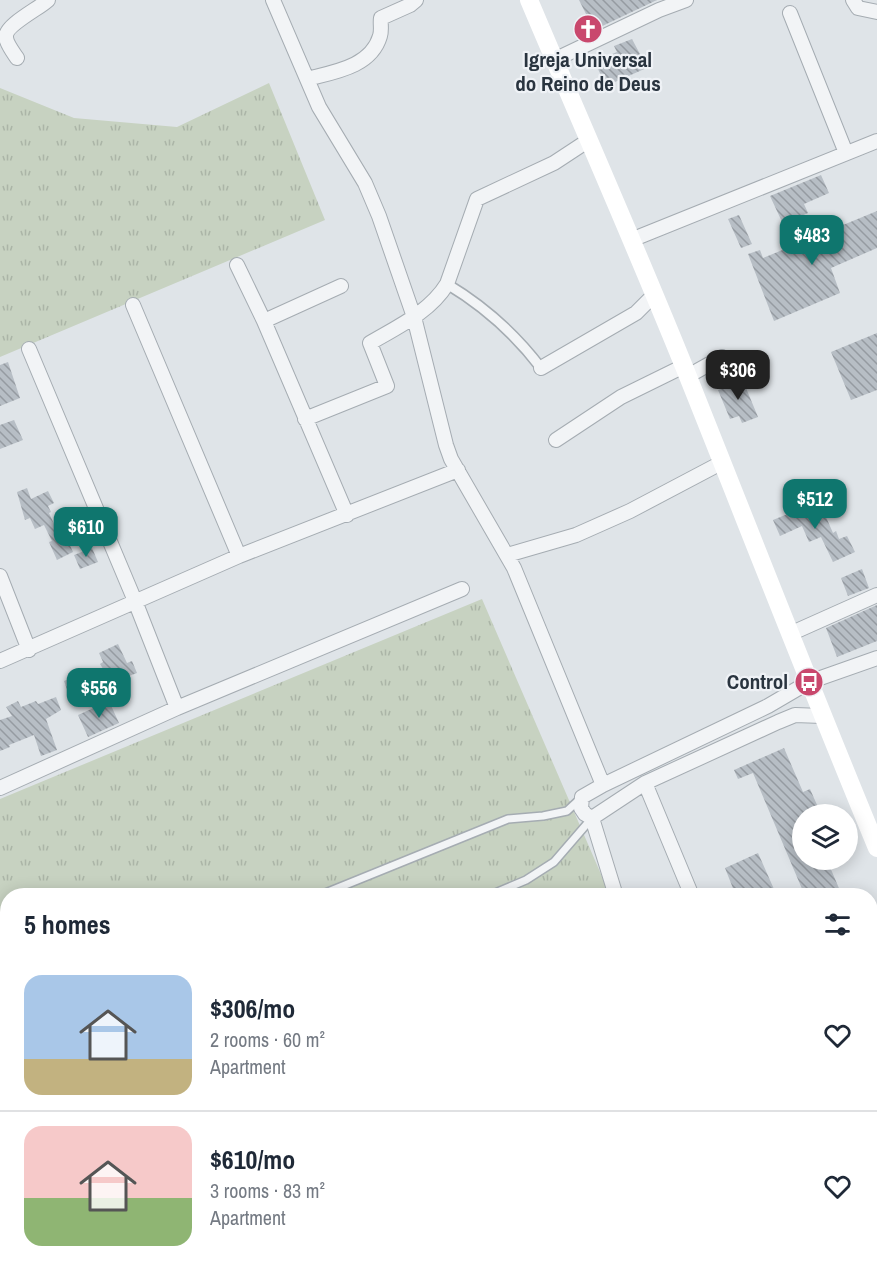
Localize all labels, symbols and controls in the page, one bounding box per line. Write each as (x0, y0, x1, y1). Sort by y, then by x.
church icon: Igreja Universal do Reino de Deus (572, 13, 604, 45)
place label: Igreja Universal do Reino de Deus (515, 45, 661, 98)
pin: $483 (776, 215, 848, 266)
text: $483 (794, 221, 830, 248)
pin: $306 (702, 350, 774, 401)
text: $306 (720, 356, 756, 383)
pin: $512 (779, 479, 851, 530)
text: $512 (797, 485, 833, 512)
pin: $610 (50, 507, 122, 558)
text: $610 (68, 513, 104, 540)
bus stop icon: Control (793, 666, 825, 698)
place label: Control (727, 667, 788, 696)
pin: $556 (63, 668, 135, 719)
text: $556 (81, 674, 117, 701)
map controls (792, 804, 858, 870)
button: layers (792, 804, 858, 870)
text: 5 homes (24, 907, 111, 942)
icon: filters (821, 908, 854, 941)
text: $306/mo (210, 991, 295, 1026)
icon: home (72, 999, 144, 1071)
icon: heart (821, 1019, 854, 1052)
text: 2 rooms · 60 m² (210, 1026, 325, 1053)
text: Apartment (210, 1053, 286, 1080)
text: $610/mo (210, 1142, 295, 1177)
icon: home (72, 1150, 144, 1222)
icon: heart (821, 1170, 854, 1203)
text: 3 rooms · 83 m² (210, 1177, 325, 1204)
text: Apartment (210, 1204, 286, 1231)

